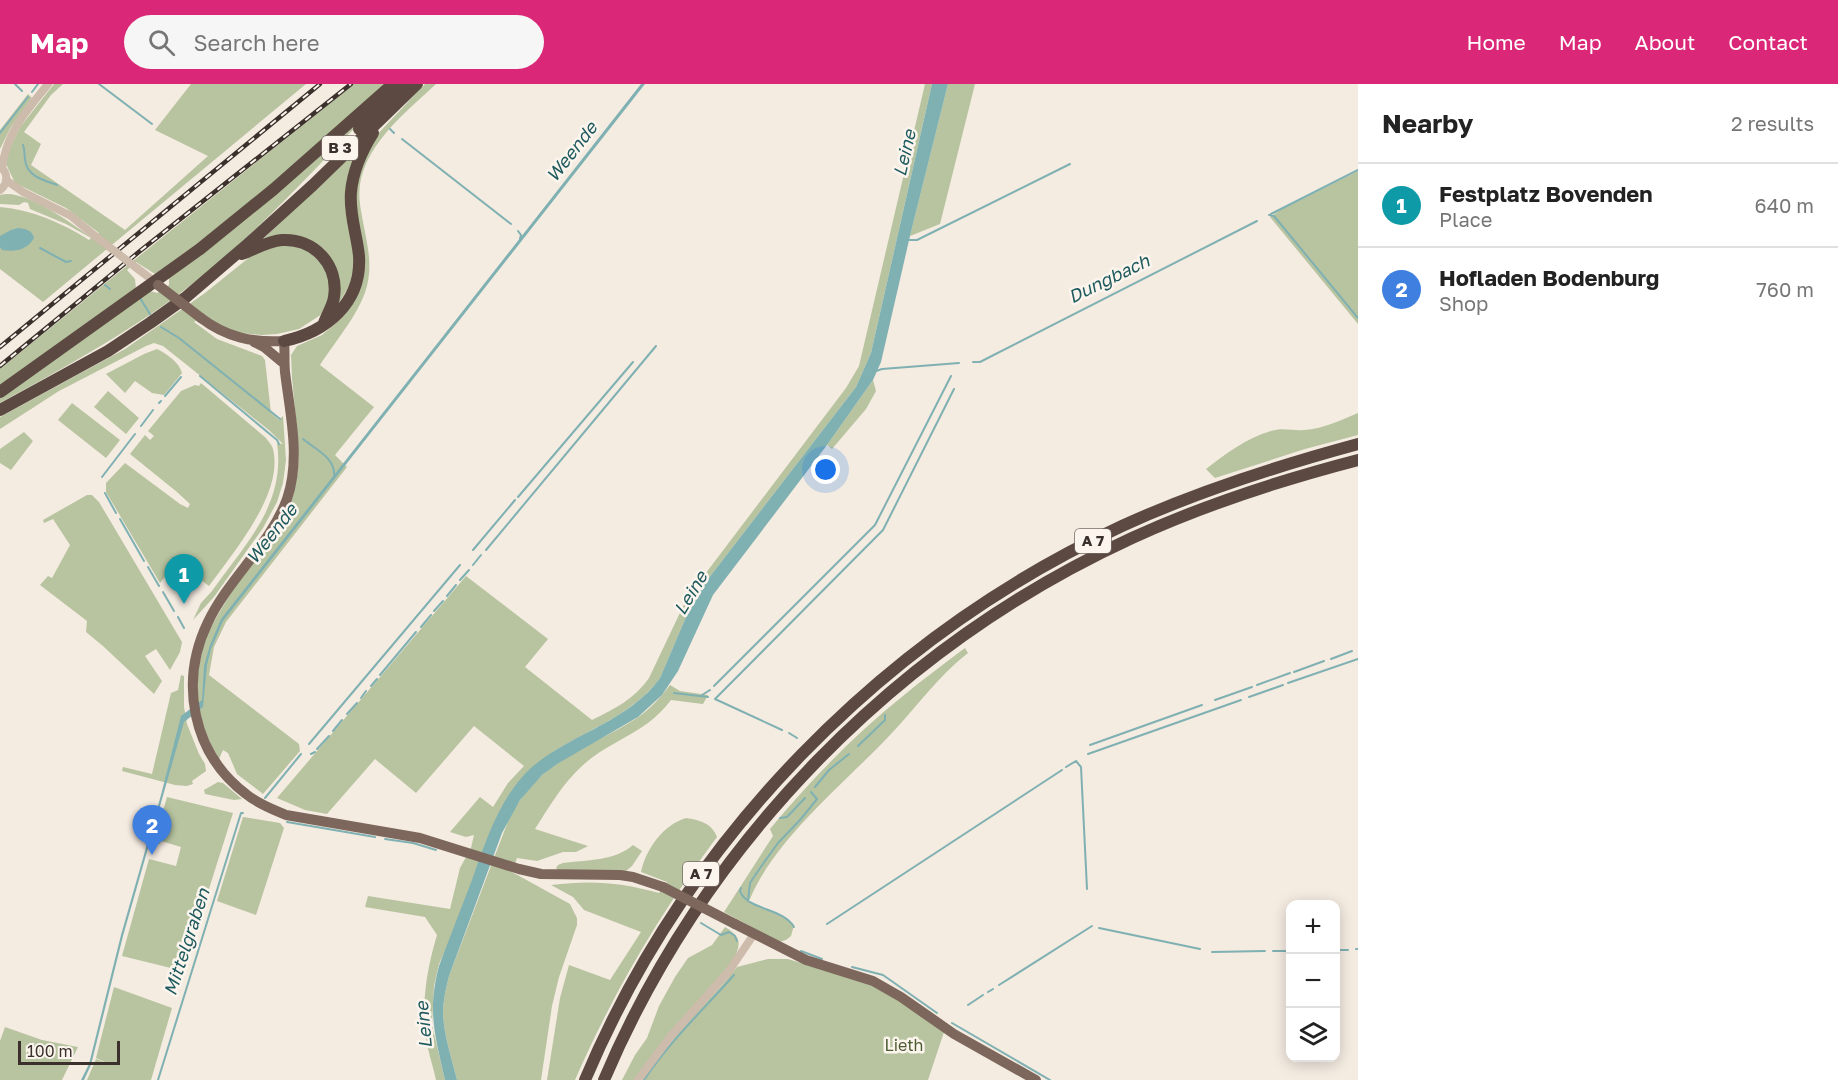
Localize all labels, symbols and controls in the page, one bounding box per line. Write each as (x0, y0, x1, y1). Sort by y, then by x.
search box (124, 15, 544, 69)
text: Map (30, 26, 88, 59)
icon: search (145, 26, 178, 59)
text: Search here (193, 29, 319, 56)
text: Home (1466, 29, 1526, 55)
text: Map (1559, 29, 1602, 55)
text: About (1635, 29, 1695, 55)
text: Contact (1728, 29, 1808, 55)
text: Nearby (1382, 108, 1473, 139)
text: 2 results (1731, 111, 1814, 135)
water label: Weende (541, 116, 602, 186)
water label: Leine (888, 126, 920, 178)
road number: B 3 (322, 136, 358, 160)
text: Festplatz Bovenden (1439, 180, 1653, 207)
text: 1 (1396, 193, 1407, 217)
text: 640 m (1755, 193, 1814, 217)
text: Place (1439, 207, 1492, 231)
water label: Dungbach (1064, 249, 1154, 307)
text: Hofladen Bodenburg (1439, 264, 1659, 291)
text: 2 (1395, 277, 1408, 301)
text: 760 m (1756, 277, 1814, 301)
text: Shop (1439, 291, 1488, 315)
your location (811, 455, 840, 484)
water label: Weende (241, 498, 302, 568)
road number: A 7 (1075, 529, 1111, 553)
pin: 1 (164, 554, 204, 604)
water label: Leine (669, 565, 712, 618)
pin: 2 (132, 806, 172, 855)
road number: A 7 (683, 862, 719, 886)
water label: Mittelgraben (158, 885, 214, 998)
map controls (1286, 900, 1340, 1062)
button: + (1286, 900, 1340, 954)
button: − (1286, 954, 1340, 1008)
water label: Leine (410, 999, 436, 1049)
button: layers (1286, 1008, 1340, 1062)
park label: Lieth (885, 1035, 923, 1055)
scale bar (18, 1038, 120, 1066)
text: 100 m (27, 1041, 73, 1061)

